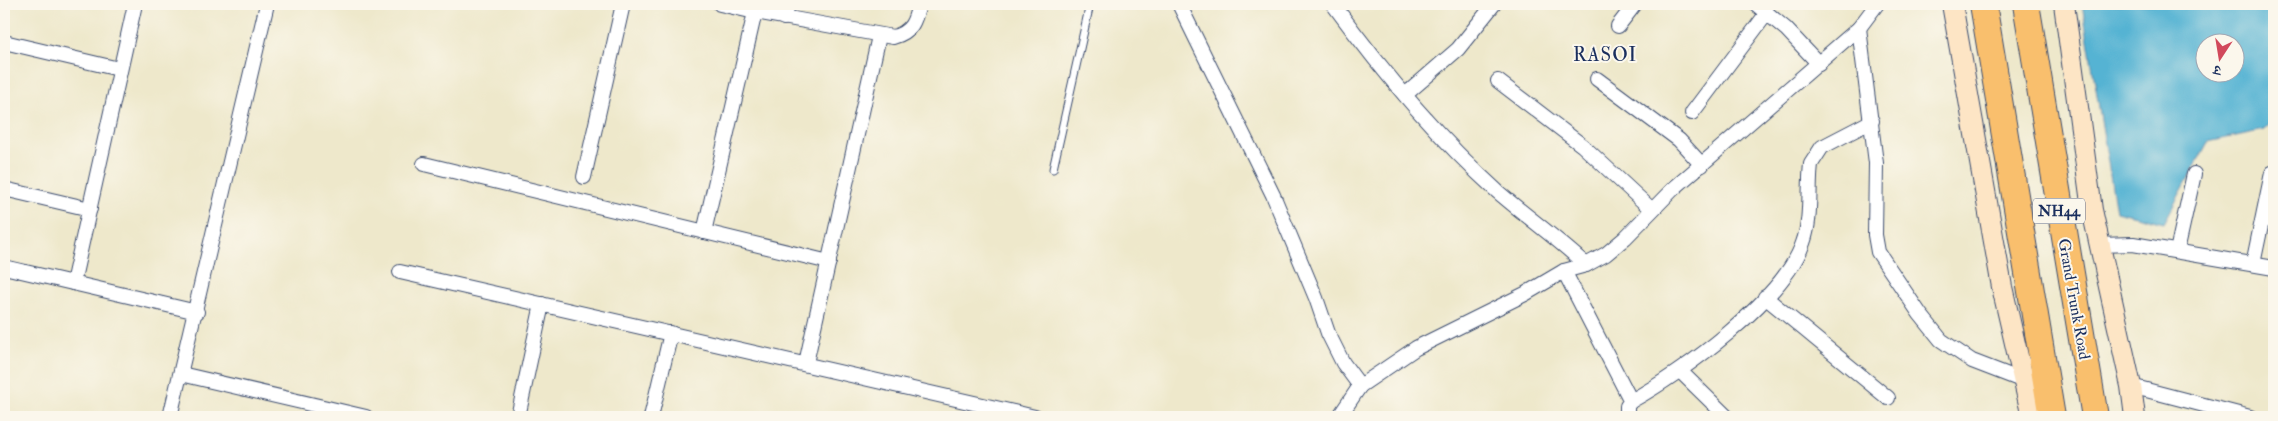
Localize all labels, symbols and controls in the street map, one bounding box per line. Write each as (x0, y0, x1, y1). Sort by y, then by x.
north arrow (2196, 32, 2246, 82)
district label: RASOI (1573, 43, 1637, 67)
text: उ (2211, 61, 2224, 79)
road number: NH44 (2033, 198, 2085, 224)
street label: Grand Trunk Road (2054, 237, 2095, 361)

